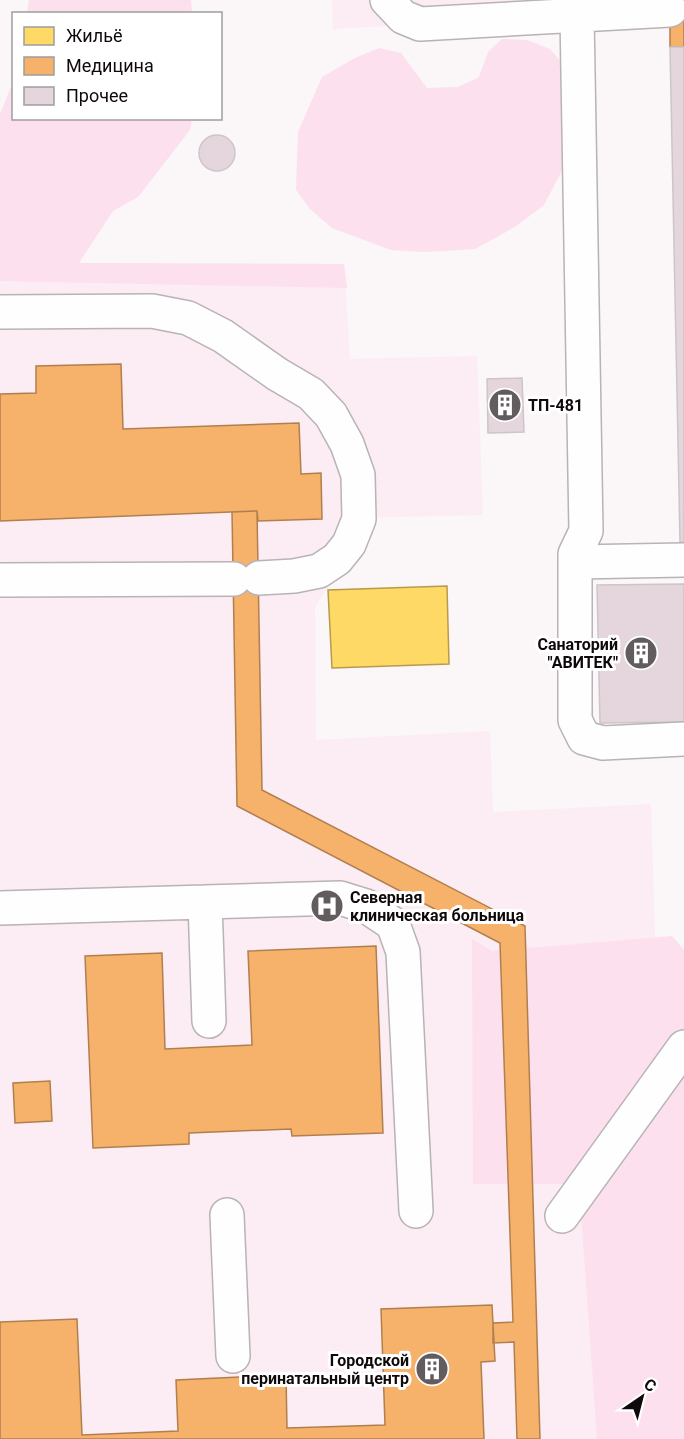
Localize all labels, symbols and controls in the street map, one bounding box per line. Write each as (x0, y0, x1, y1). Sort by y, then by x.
legend (12, 12, 222, 120)
text: Жильё (66, 25, 122, 46)
text: Медицина (66, 55, 154, 76)
text: Прочее (66, 85, 128, 106)
building icon: ТП-481 (487, 387, 523, 423)
place label: ТП-481 (528, 396, 583, 415)
place label: Санаторий "АВИТЕК" (537, 635, 618, 672)
building icon: Санаторий "АВИТЕК" (623, 635, 659, 671)
hospital icon: Северная клиническая больница (309, 888, 345, 924)
place label: Северная клиническая больница (350, 888, 524, 925)
place label: Городской перинатальный центр (241, 1351, 409, 1388)
building icon: Городской перинатальный центр (414, 1351, 450, 1387)
north arrow (612, 1367, 672, 1427)
text: С (641, 1374, 660, 1396)

